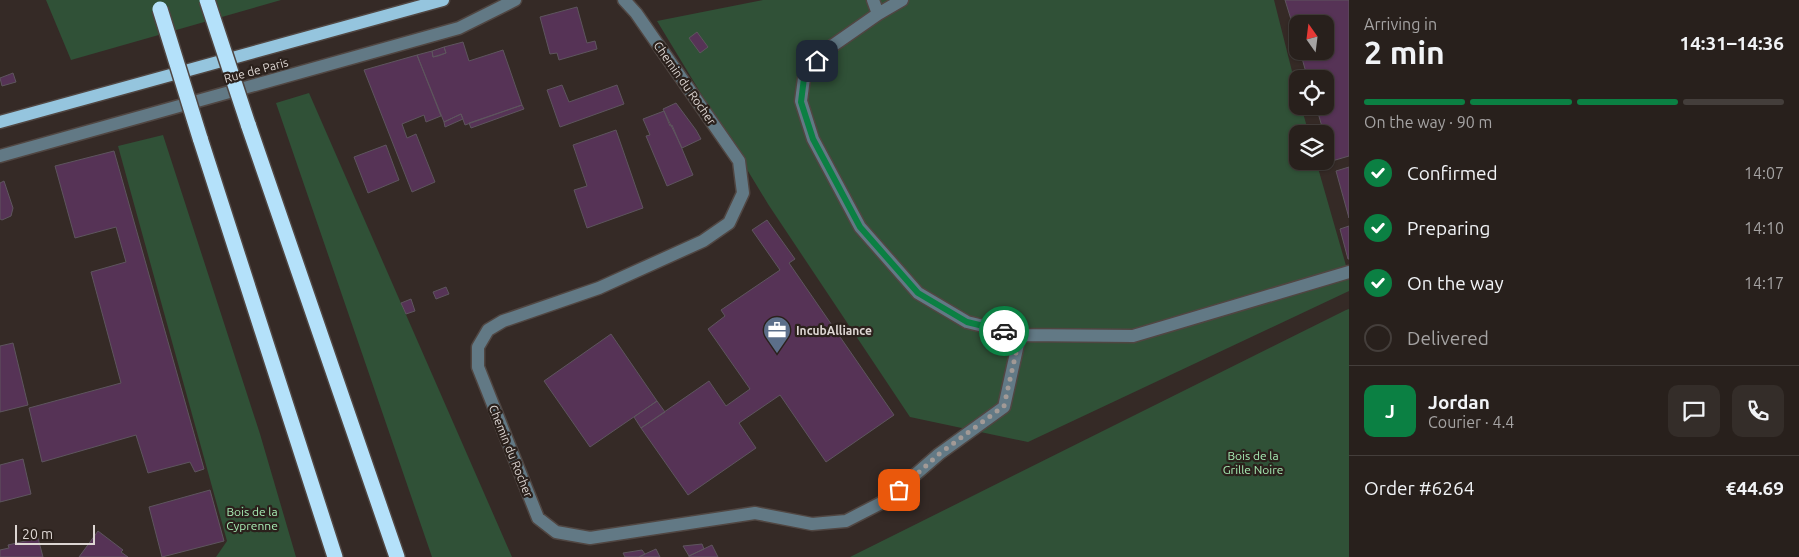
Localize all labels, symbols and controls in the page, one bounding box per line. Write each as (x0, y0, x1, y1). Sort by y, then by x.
north arrow (1289, 15, 1334, 60)
map controls (1289, 15, 1334, 170)
text: Arriving in (1364, 15, 1437, 33)
text: 14:31–14:36 (1679, 32, 1784, 54)
text: 2 min (1364, 34, 1445, 70)
street label: Chemin du Rocher (651, 39, 719, 127)
pin (796, 40, 838, 82)
icon: home (803, 47, 831, 75)
street label: Rue de Paris (222, 55, 290, 85)
button: locate (1289, 70, 1334, 115)
text: On the way · 90 m (1364, 113, 1492, 131)
button: layers (1289, 125, 1334, 170)
icon: check (1364, 159, 1392, 187)
text: Confirmed (1407, 162, 1498, 184)
text: 14:07 (1744, 164, 1784, 182)
icon: check (1364, 214, 1392, 242)
text: Preparing (1407, 217, 1491, 239)
text: 14:10 (1744, 219, 1784, 237)
icon: check (1364, 269, 1392, 297)
text: On the way (1407, 272, 1504, 294)
text: 14:17 (1744, 274, 1784, 292)
courier (979, 306, 1029, 356)
office icon: IncubAlliance (762, 315, 792, 354)
icon: car (990, 317, 1018, 345)
place label: IncubAlliance (796, 324, 872, 337)
text: Delivered (1407, 327, 1489, 349)
button: chat (1668, 385, 1720, 437)
button: phone (1732, 385, 1784, 437)
text: Jordan (1428, 391, 1490, 413)
text: J (1385, 400, 1395, 422)
street label: Chemin du Rocher (487, 403, 536, 499)
text: Courier · 4.4 (1428, 413, 1514, 431)
park label: Bois de la Grille Noire (1223, 449, 1283, 476)
pin (878, 469, 920, 511)
icon: bag (885, 476, 913, 504)
text: Order #6264 (1364, 477, 1474, 499)
text: €44.69 (1726, 477, 1784, 499)
park label: Bois de la Cyprenne (226, 505, 278, 532)
scale bar (15, 522, 95, 545)
text: 20 m (22, 526, 53, 542)

